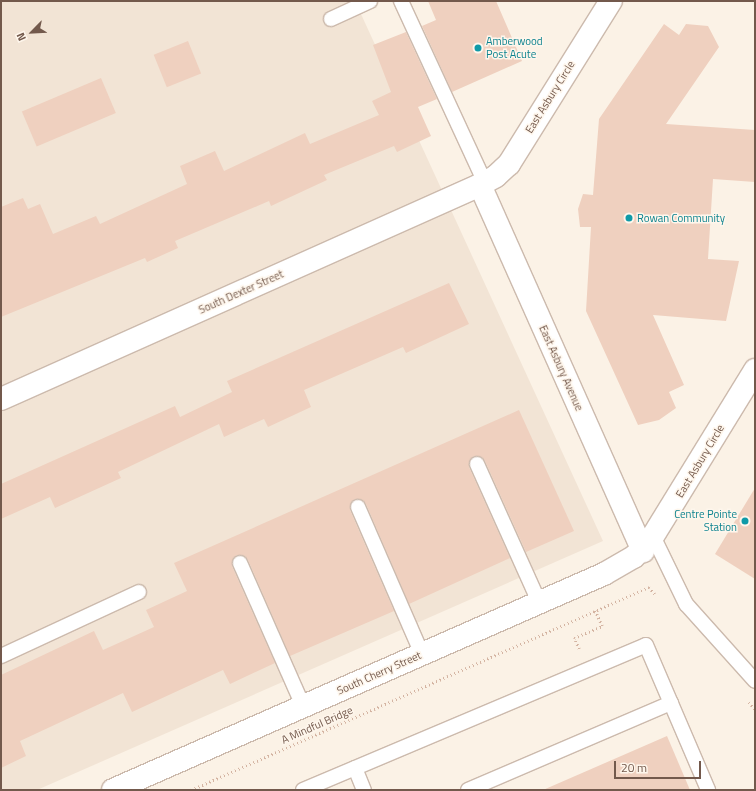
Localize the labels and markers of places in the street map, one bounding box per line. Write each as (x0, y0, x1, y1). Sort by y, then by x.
place label: Amberwood Post Acute (486, 35, 543, 61)
marker: Amberwood Post Acute (473, 43, 483, 53)
place label: Rowan Community (637, 211, 725, 225)
marker: Rowan Community (624, 213, 634, 223)
place label: Centre Pointe Station (674, 508, 737, 534)
marker: Centre Pointe Station (740, 516, 750, 526)

